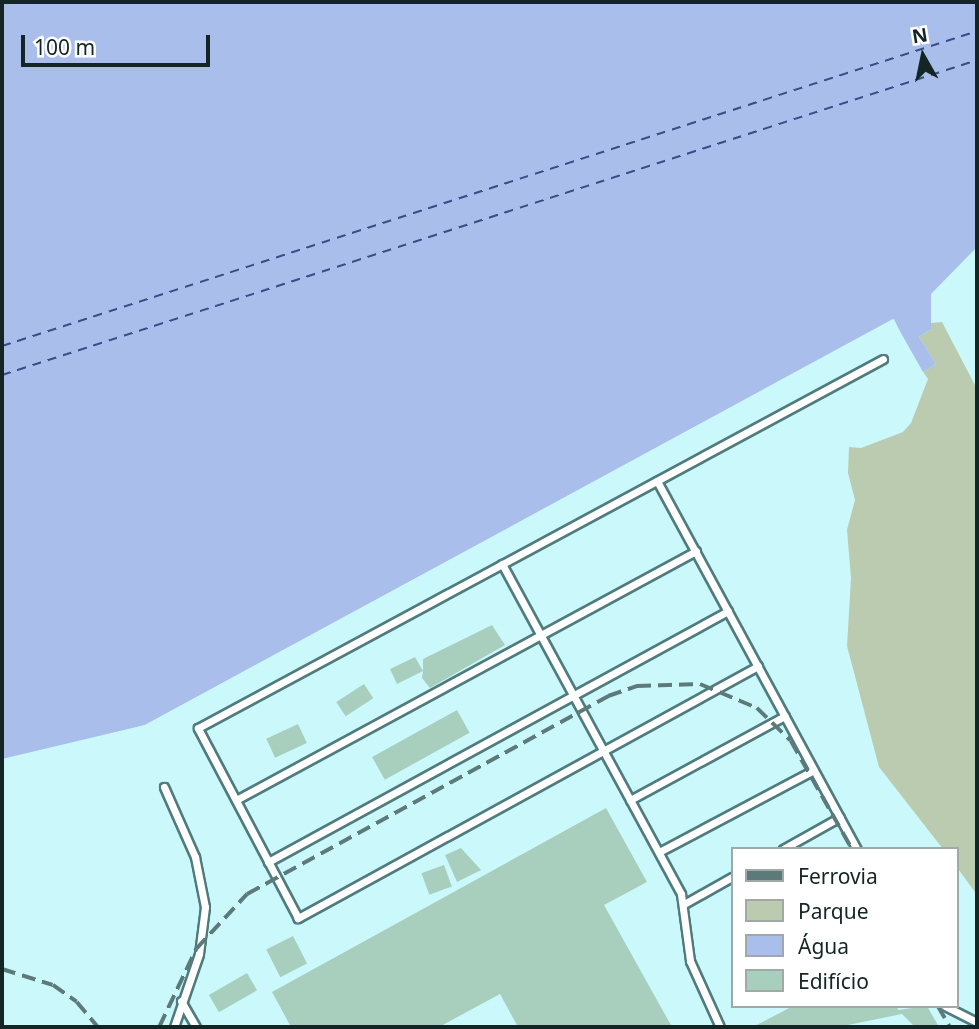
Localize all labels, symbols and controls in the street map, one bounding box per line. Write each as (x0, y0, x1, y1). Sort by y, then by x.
scale bar (24, 21, 214, 65)
north arrow (888, 21, 958, 91)
text: N (910, 21, 929, 49)
text: 100 m (34, 33, 95, 61)
legend (730, 847, 958, 1008)
text: Ferrovia (798, 862, 878, 890)
text: Parque (798, 897, 868, 925)
text: Água (798, 932, 849, 960)
text: Edifício (798, 967, 869, 995)

